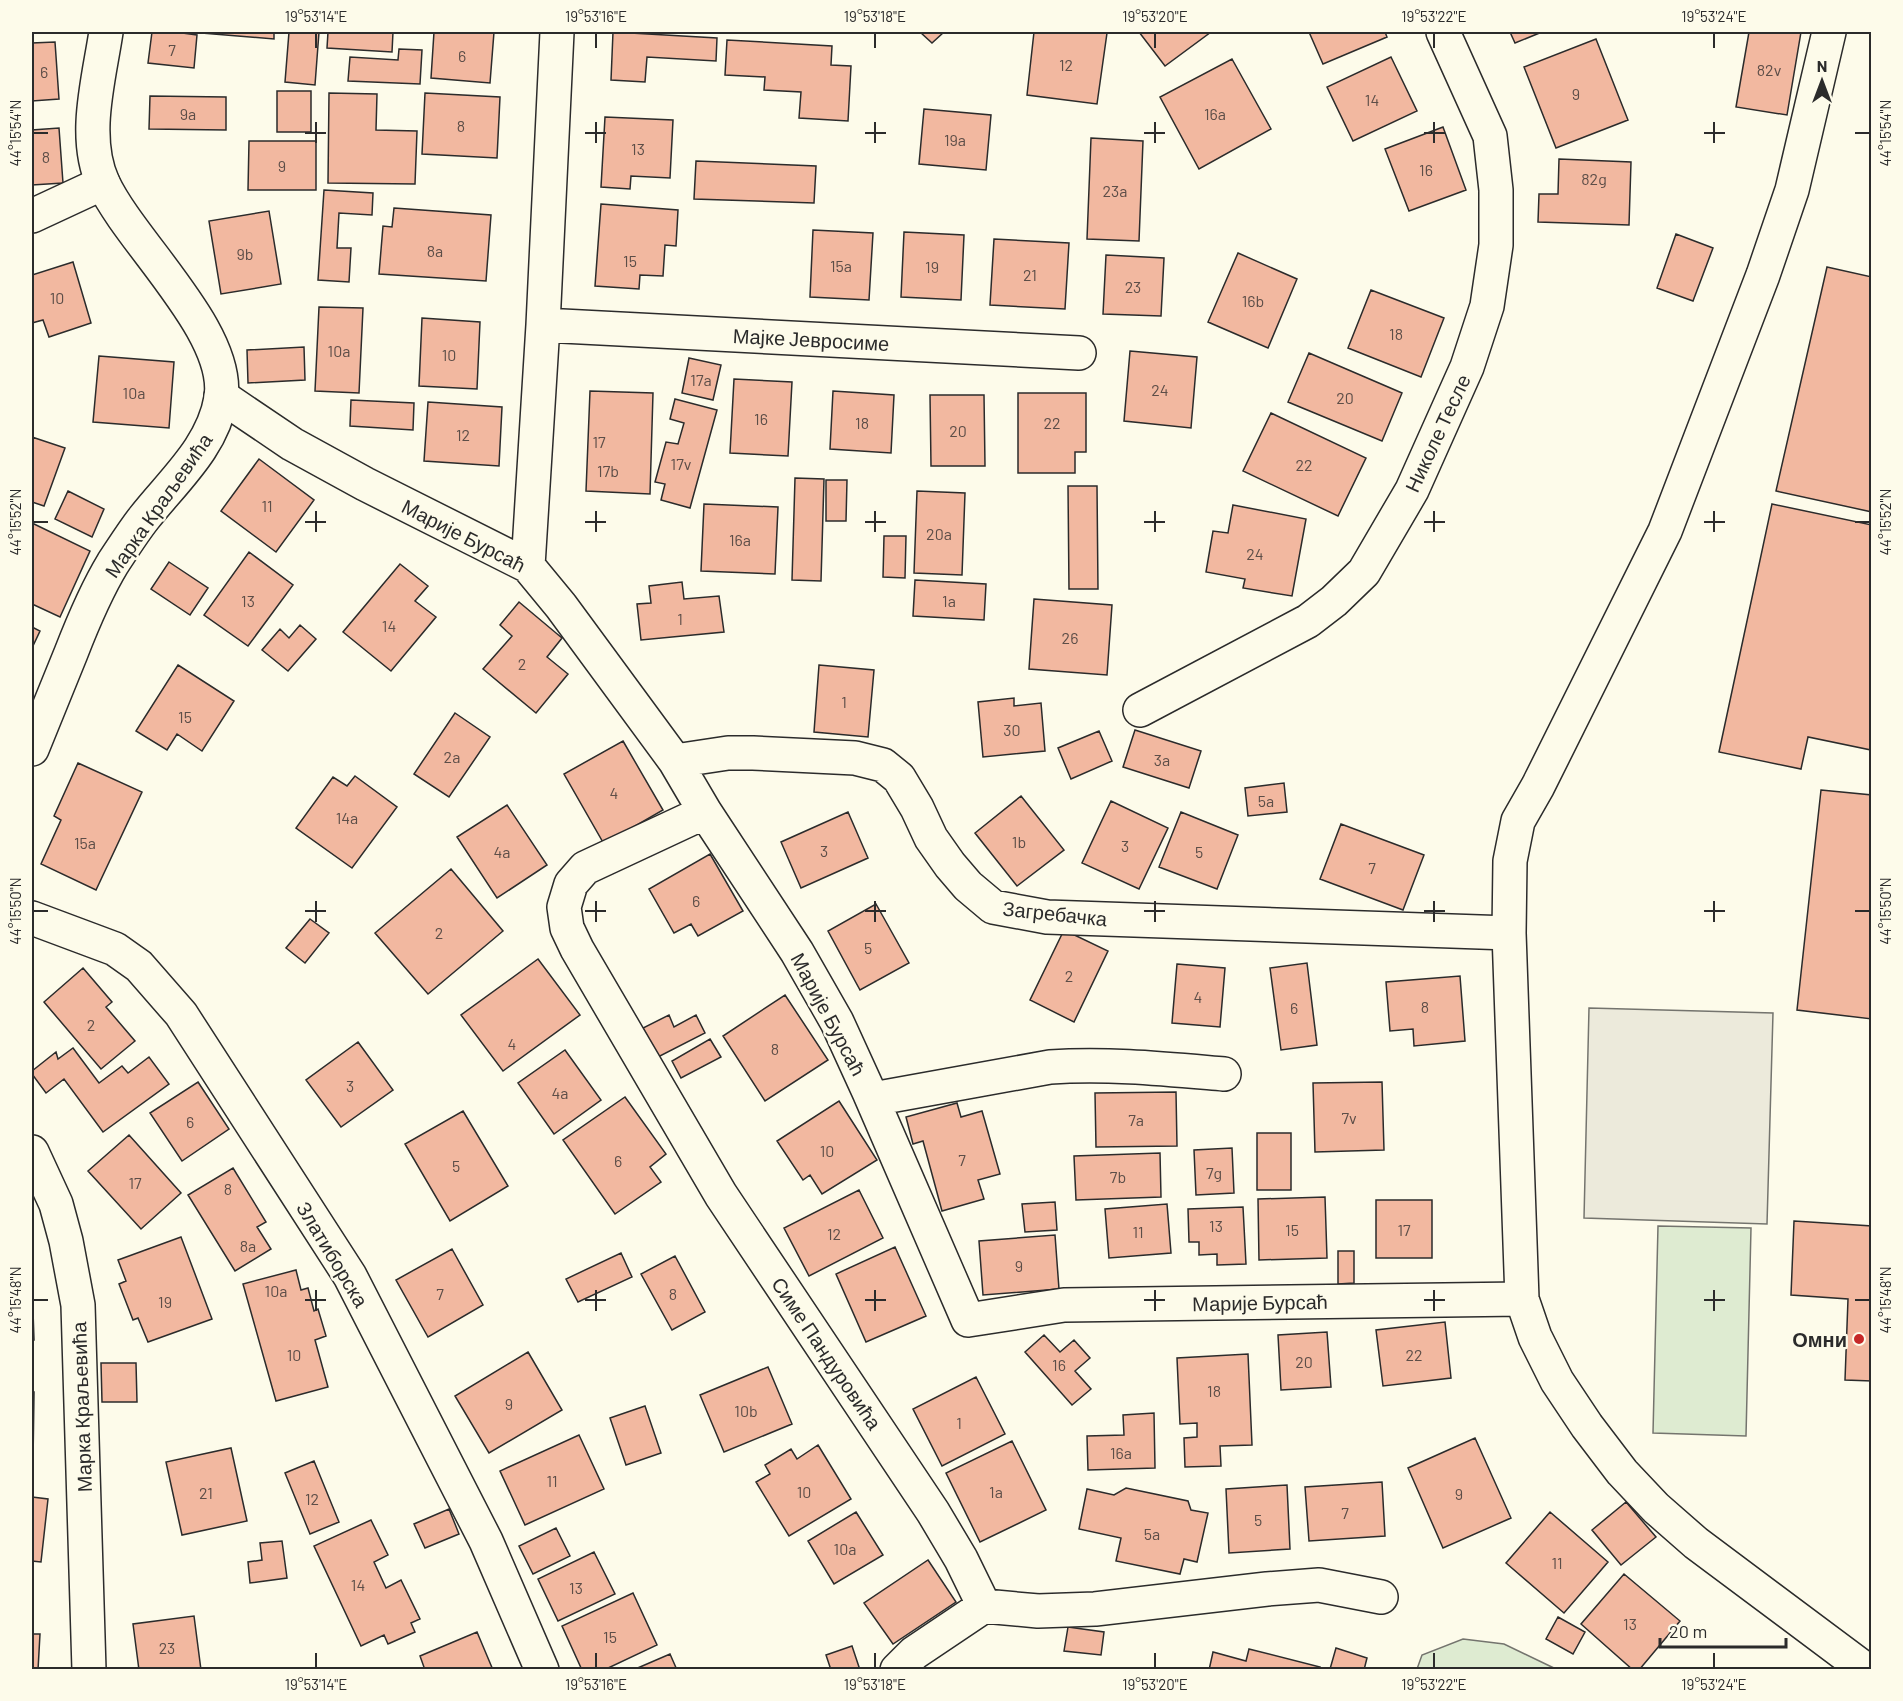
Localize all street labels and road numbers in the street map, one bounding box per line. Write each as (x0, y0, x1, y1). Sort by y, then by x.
street label: Мајке Јевросиме (732, 323, 890, 355)
street label: Николе Тесле (1399, 370, 1475, 496)
street label: Марка Краљевића (99, 428, 217, 582)
street label: Марије Бурсаћ (398, 494, 530, 576)
street label: Загребачка (1002, 896, 1109, 931)
street label: Марије Бурсаћ (787, 948, 871, 1080)
street label: Златиборска (292, 1197, 374, 1312)
street label: Симе Пандуровића (767, 1272, 887, 1435)
street label: Марије Бурсаћ (1192, 1289, 1328, 1315)
street label: Марка Краљевића (66, 1320, 96, 1493)

